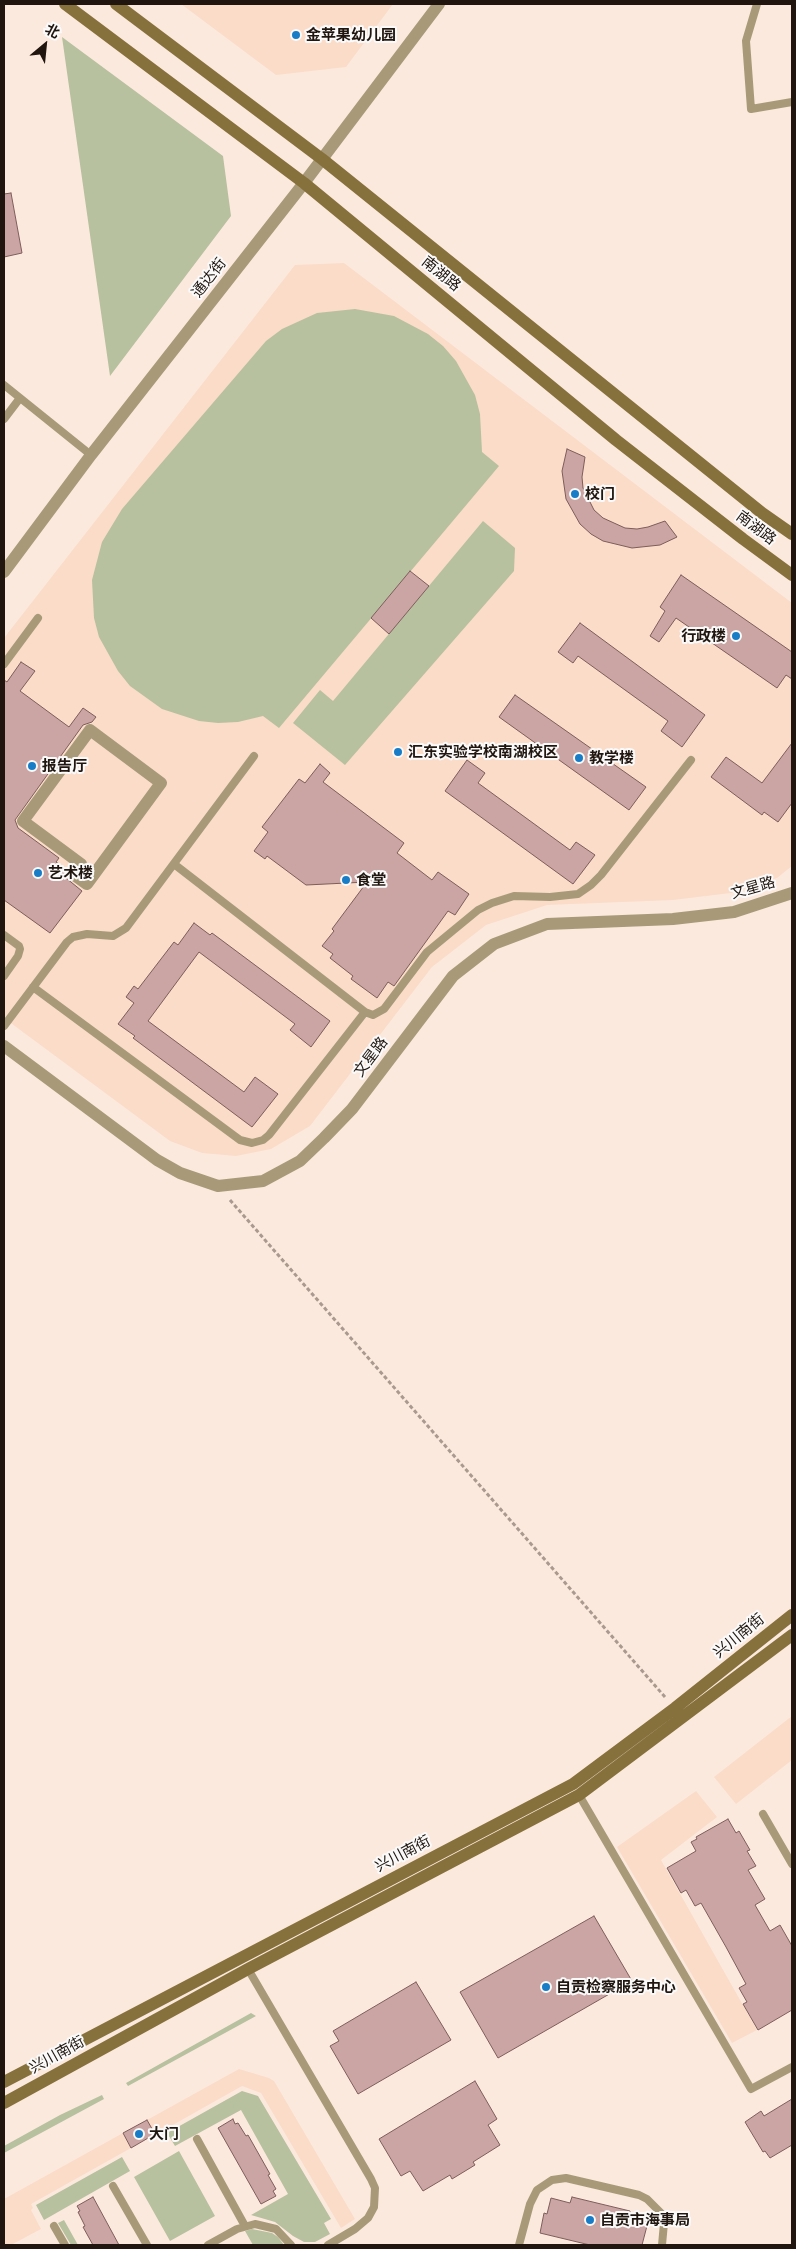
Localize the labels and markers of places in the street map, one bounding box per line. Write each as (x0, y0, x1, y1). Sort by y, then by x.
place label: 金苹果幼儿园 (306, 26, 396, 44)
marker: 金苹果幼儿园 (290, 29, 302, 41)
place label: 校门 (585, 485, 615, 503)
marker: 校门 (569, 488, 581, 500)
place label: 行政楼 (681, 627, 726, 645)
marker: 行政楼 (730, 630, 742, 642)
place label: 汇东实验学校南湖校区 (408, 743, 558, 761)
marker: 汇东实验学校南湖校区 (392, 746, 404, 758)
place label: 教学楼 (589, 749, 634, 767)
marker: 教学楼 (573, 752, 585, 764)
place label: 报告厅 (42, 757, 87, 775)
marker: 报告厅 (26, 760, 38, 772)
place label: 艺术楼 (48, 864, 93, 882)
marker: 艺术楼 (32, 867, 44, 879)
place label: 食堂 (356, 871, 386, 889)
marker: 食堂 (340, 874, 352, 886)
place label: 自贡检察服务中心 (556, 1978, 676, 1996)
marker: 自贡检察服务中心 (540, 1981, 552, 1993)
place label: 大门 (149, 2125, 179, 2143)
marker: 大门 (133, 2128, 145, 2140)
place label: 自贡市海事局 (600, 2211, 690, 2229)
marker: 自贡市海事局 (584, 2214, 596, 2226)

